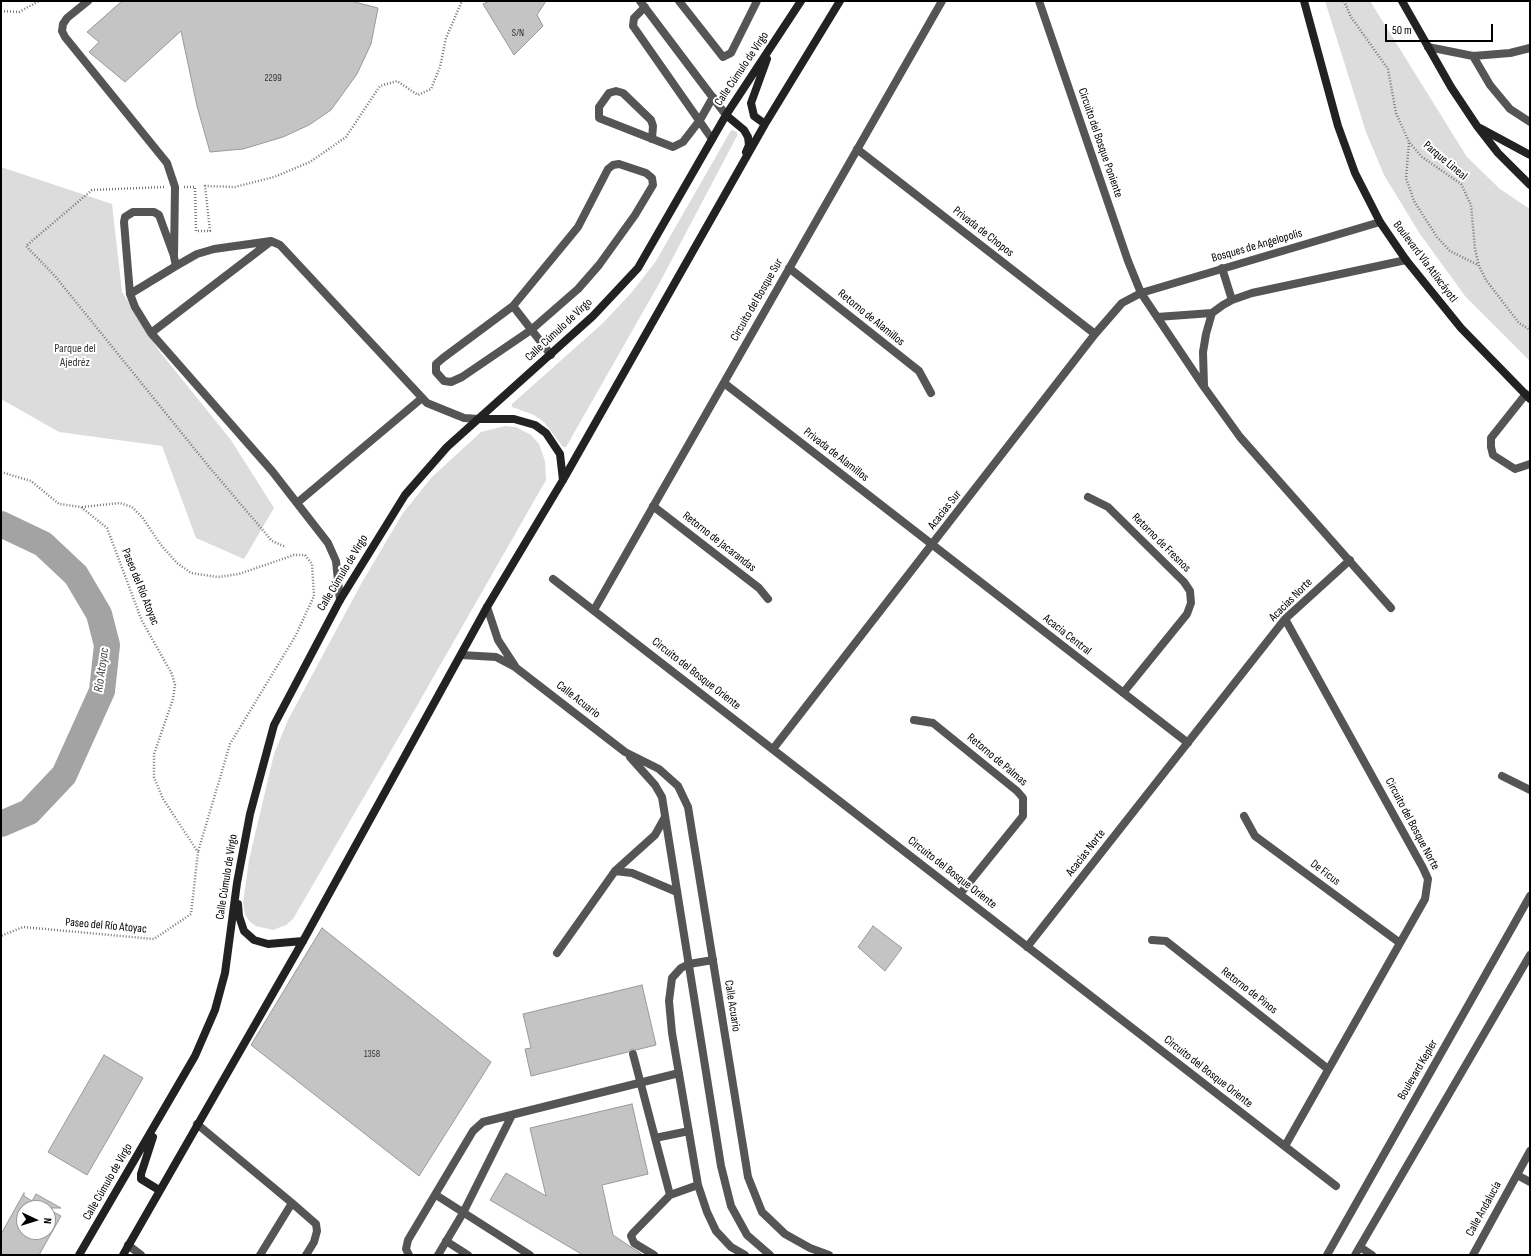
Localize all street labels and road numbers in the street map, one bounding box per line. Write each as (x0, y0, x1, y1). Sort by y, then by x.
street label: Calle Cúmulo de Virgo (712, 29, 772, 109)
street label: Circuito del Bosque Poniente (1074, 86, 1126, 200)
street label: Parque Lineal (1420, 138, 1470, 184)
street label: Privada de Chopos (950, 204, 1016, 260)
street label: Boulevard Vía Atlixcáyotl (1390, 218, 1460, 306)
street label: Bosques de Angelopolis (1210, 226, 1304, 266)
street label: Circuito del Bosque Sur (728, 256, 786, 344)
street label: Retorno de Alamillos (835, 287, 907, 349)
street label: Calle Cúmulo de Virgo (523, 295, 595, 365)
street label: Privada de Alamillos (800, 425, 872, 485)
street label: Acacias Sur (925, 487, 965, 533)
street label: Retorno de Jacarandas (679, 509, 759, 575)
street label: Retorno de Fresnos (1129, 511, 1193, 575)
street label: Calle Cúmulo de Virgo (315, 532, 371, 614)
street label: Paseo del Río Atoyac (118, 546, 162, 628)
street label: Acacias Norte (1266, 575, 1316, 625)
street label: Acacia Central (1040, 612, 1094, 658)
street label: Circuito del Bosque Oriente (649, 635, 743, 713)
street label: Calle Acuario (553, 678, 603, 722)
street label: Retorno de Palmas (964, 731, 1030, 789)
street label: Circuito del Bosque Norte (1382, 775, 1442, 873)
street label: Acacias Norte (1063, 827, 1109, 879)
street label: Calle Cúmulo de Virgo (213, 833, 241, 921)
street label: Circuito del Bosque Oriente (905, 834, 999, 912)
street label: De Ficus (1307, 857, 1343, 889)
street label: Paseo del Río Atoyac (65, 915, 147, 937)
street label: Retorno de Pinos (1218, 964, 1280, 1018)
street label: Calle Acuario (721, 979, 743, 1033)
street label: Circuito del Bosque Oriente (1161, 1033, 1255, 1111)
street label: Boulevard Kepler (1395, 1037, 1441, 1103)
street label: Calle Cúmulo de Virgo (80, 1141, 136, 1223)
street label: Calle Andalucía (1463, 1179, 1505, 1239)

